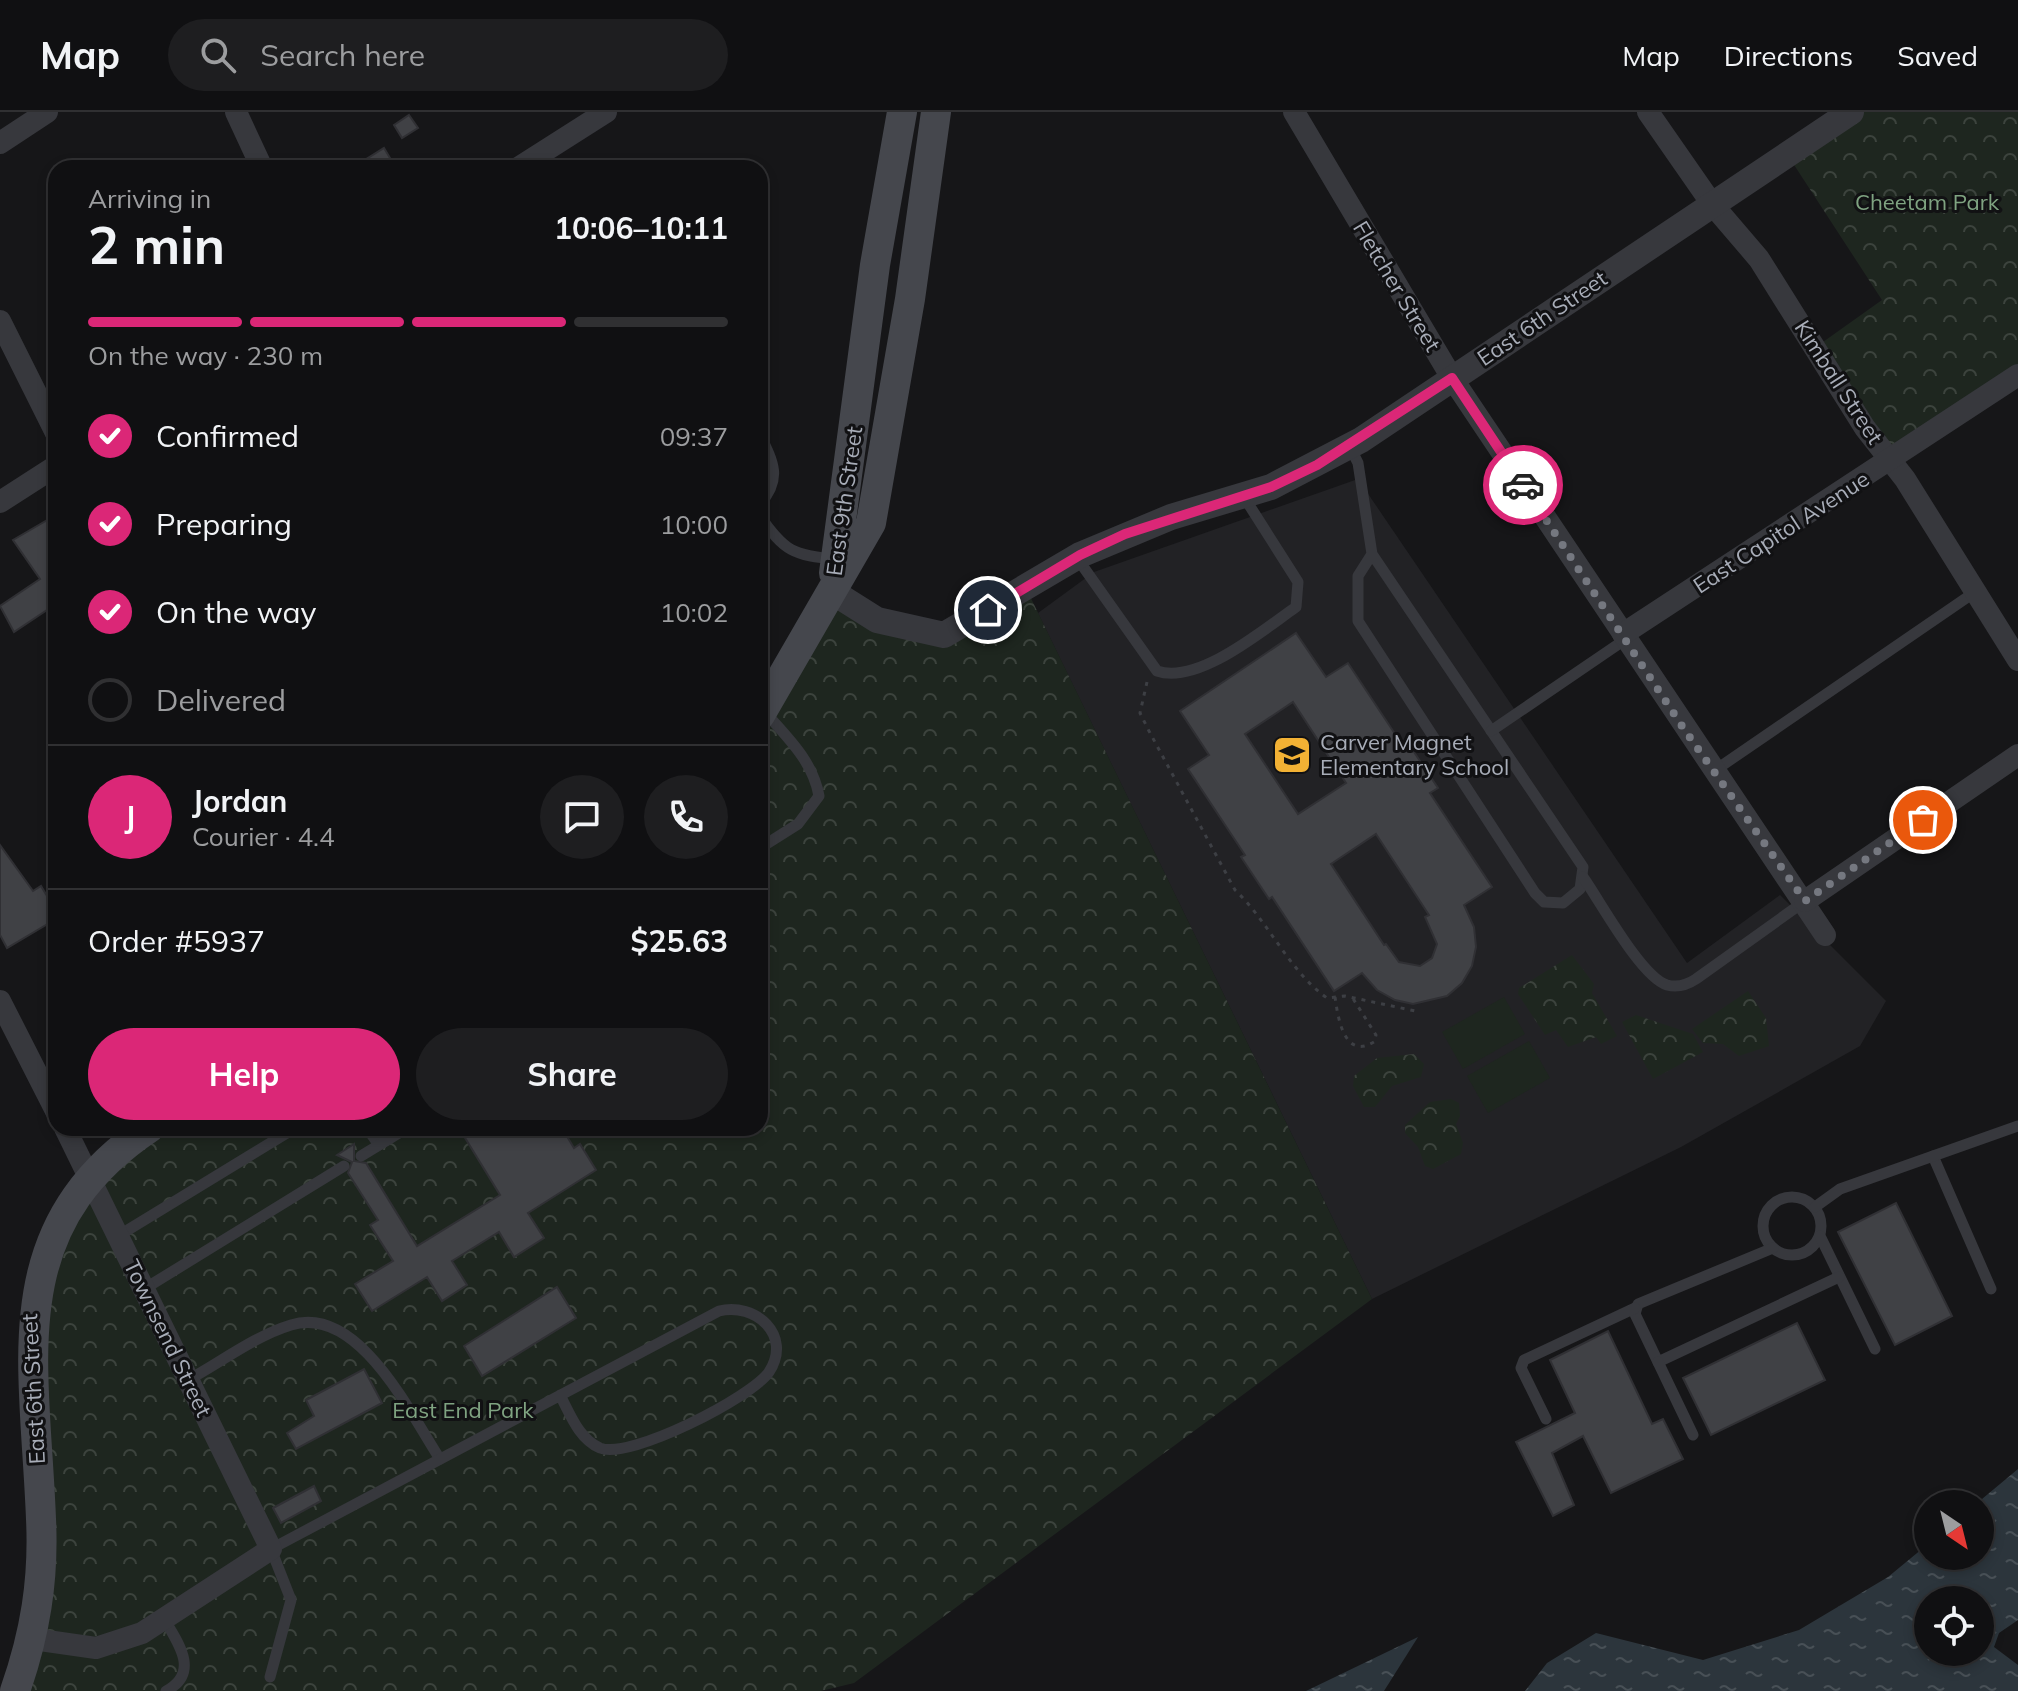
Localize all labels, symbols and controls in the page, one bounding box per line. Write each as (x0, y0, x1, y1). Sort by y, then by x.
search box (168, 19, 728, 91)
text: Map (40, 31, 120, 79)
icon: search (196, 33, 240, 77)
text: Search here (260, 36, 425, 74)
text: Map (1622, 38, 1680, 73)
text: Directions (1724, 38, 1853, 73)
text: Saved (1897, 38, 1978, 73)
text: Arriving in (88, 182, 211, 215)
park label: Cheetam Park (1855, 188, 2000, 216)
text: 10:06–10:11 (554, 209, 728, 247)
text: 2 min (88, 212, 225, 277)
street label: Fletcher Street (1347, 216, 1447, 357)
street label: East 6th Street (1472, 264, 1612, 372)
street label: Kimball Street (1789, 315, 1890, 449)
text: On the way · 230 m (88, 339, 323, 372)
icon: check (88, 414, 132, 458)
text: Confirmed (156, 417, 299, 455)
text: 09:37 (660, 420, 728, 453)
street label: East 9th Street (820, 424, 868, 578)
courier (1483, 445, 1563, 525)
icon: car (1501, 463, 1545, 507)
street label: East Capitol Avenue (1688, 465, 1874, 599)
icon: check (88, 502, 132, 546)
text: Preparing (156, 505, 292, 543)
text: 10:00 (660, 508, 728, 541)
pin (954, 576, 1022, 644)
icon: home (966, 588, 1010, 632)
icon: check (88, 590, 132, 634)
text: On the way (156, 593, 316, 631)
text: 10:02 (660, 596, 728, 629)
text: Delivered (156, 681, 286, 719)
place label: Carver Magnet Elementary School (1320, 728, 1509, 781)
school or university icon: Carver Magnet Elementary School (1271, 734, 1313, 776)
button: chat (540, 775, 624, 859)
button: phone (644, 775, 728, 859)
text: Jordan (192, 782, 287, 820)
pin (1889, 786, 1957, 854)
text: J (125, 798, 135, 836)
icon: bag (1901, 798, 1945, 842)
text: Courier · 4.4 (192, 820, 335, 853)
text: Order #5937 (88, 922, 265, 960)
text: $25.63 (631, 922, 728, 960)
button: Help (88, 1028, 400, 1120)
button: Share (416, 1028, 728, 1120)
street label: Townsend Street (118, 1255, 218, 1422)
street label: East 6th Street (15, 1313, 51, 1465)
park label: East End Park (392, 1396, 534, 1424)
north arrow (1914, 1490, 1994, 1570)
map controls (1914, 1490, 1994, 1666)
button: locate (1914, 1586, 1994, 1666)

